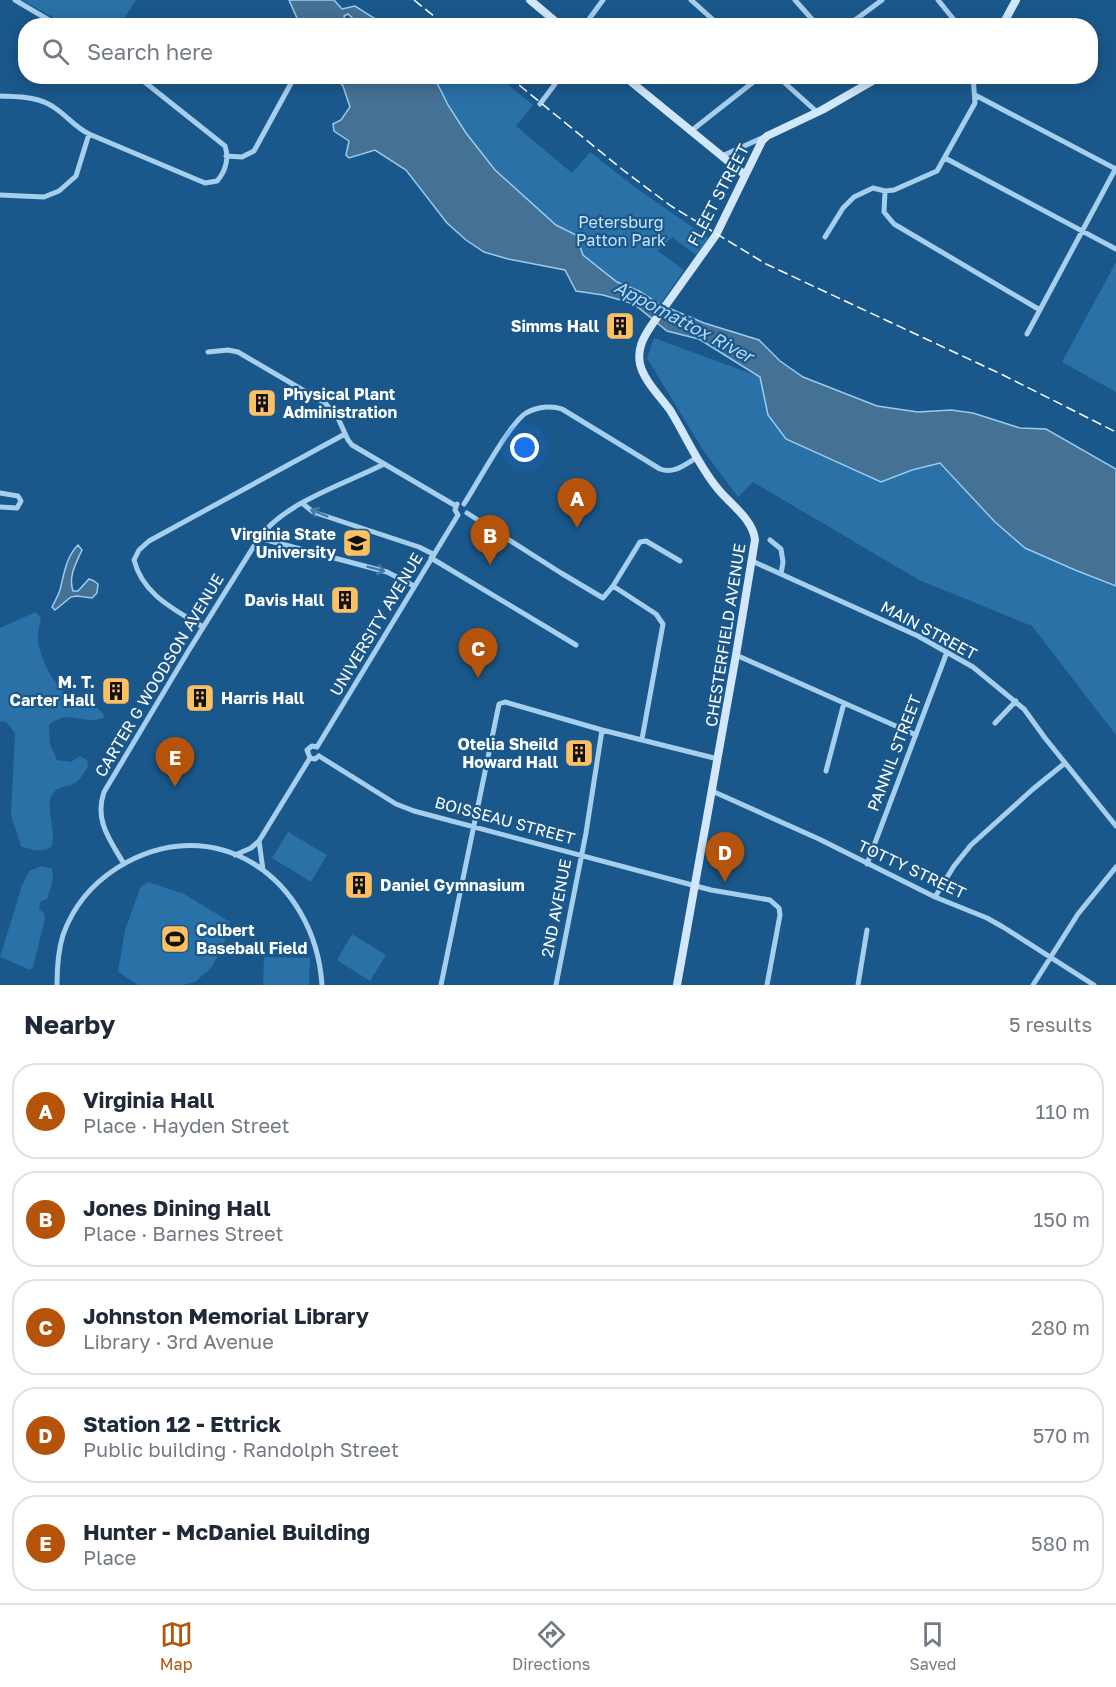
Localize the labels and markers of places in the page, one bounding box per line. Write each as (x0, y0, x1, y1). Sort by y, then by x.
building icon: Simms Hall (604, 310, 636, 342)
place label: Simms Hall (511, 316, 600, 336)
place label: Physical Plant Administration (283, 384, 397, 422)
building icon: Physical Plant Administration (246, 387, 278, 419)
pin: A (558, 478, 596, 528)
pin: B (470, 516, 510, 565)
place label: Virginia State University (231, 524, 336, 562)
school or university icon: Virginia State University (341, 527, 373, 559)
building icon: Davis Hall (329, 584, 361, 616)
place label: Davis Hall (244, 590, 325, 610)
pin: C (458, 628, 498, 678)
place label: M. T. Carter Hall (10, 672, 96, 710)
building icon: M. T. Carter Hall (100, 675, 132, 707)
building icon: Harris Hall (184, 682, 216, 714)
place label: Harris Hall (221, 688, 305, 708)
place label: Otelia Sheild Howard Hall (457, 734, 559, 772)
building icon: Otelia Sheild Howard Hall (563, 737, 595, 769)
pin: E (156, 738, 195, 787)
pin: D (706, 832, 744, 882)
building icon: Daniel Gymnasium (343, 869, 375, 901)
place label: Daniel Gymnasium (380, 875, 525, 895)
place label: Colbert Baseball Field (196, 920, 307, 958)
sports icon: Colbert Baseball Field (159, 923, 191, 955)

